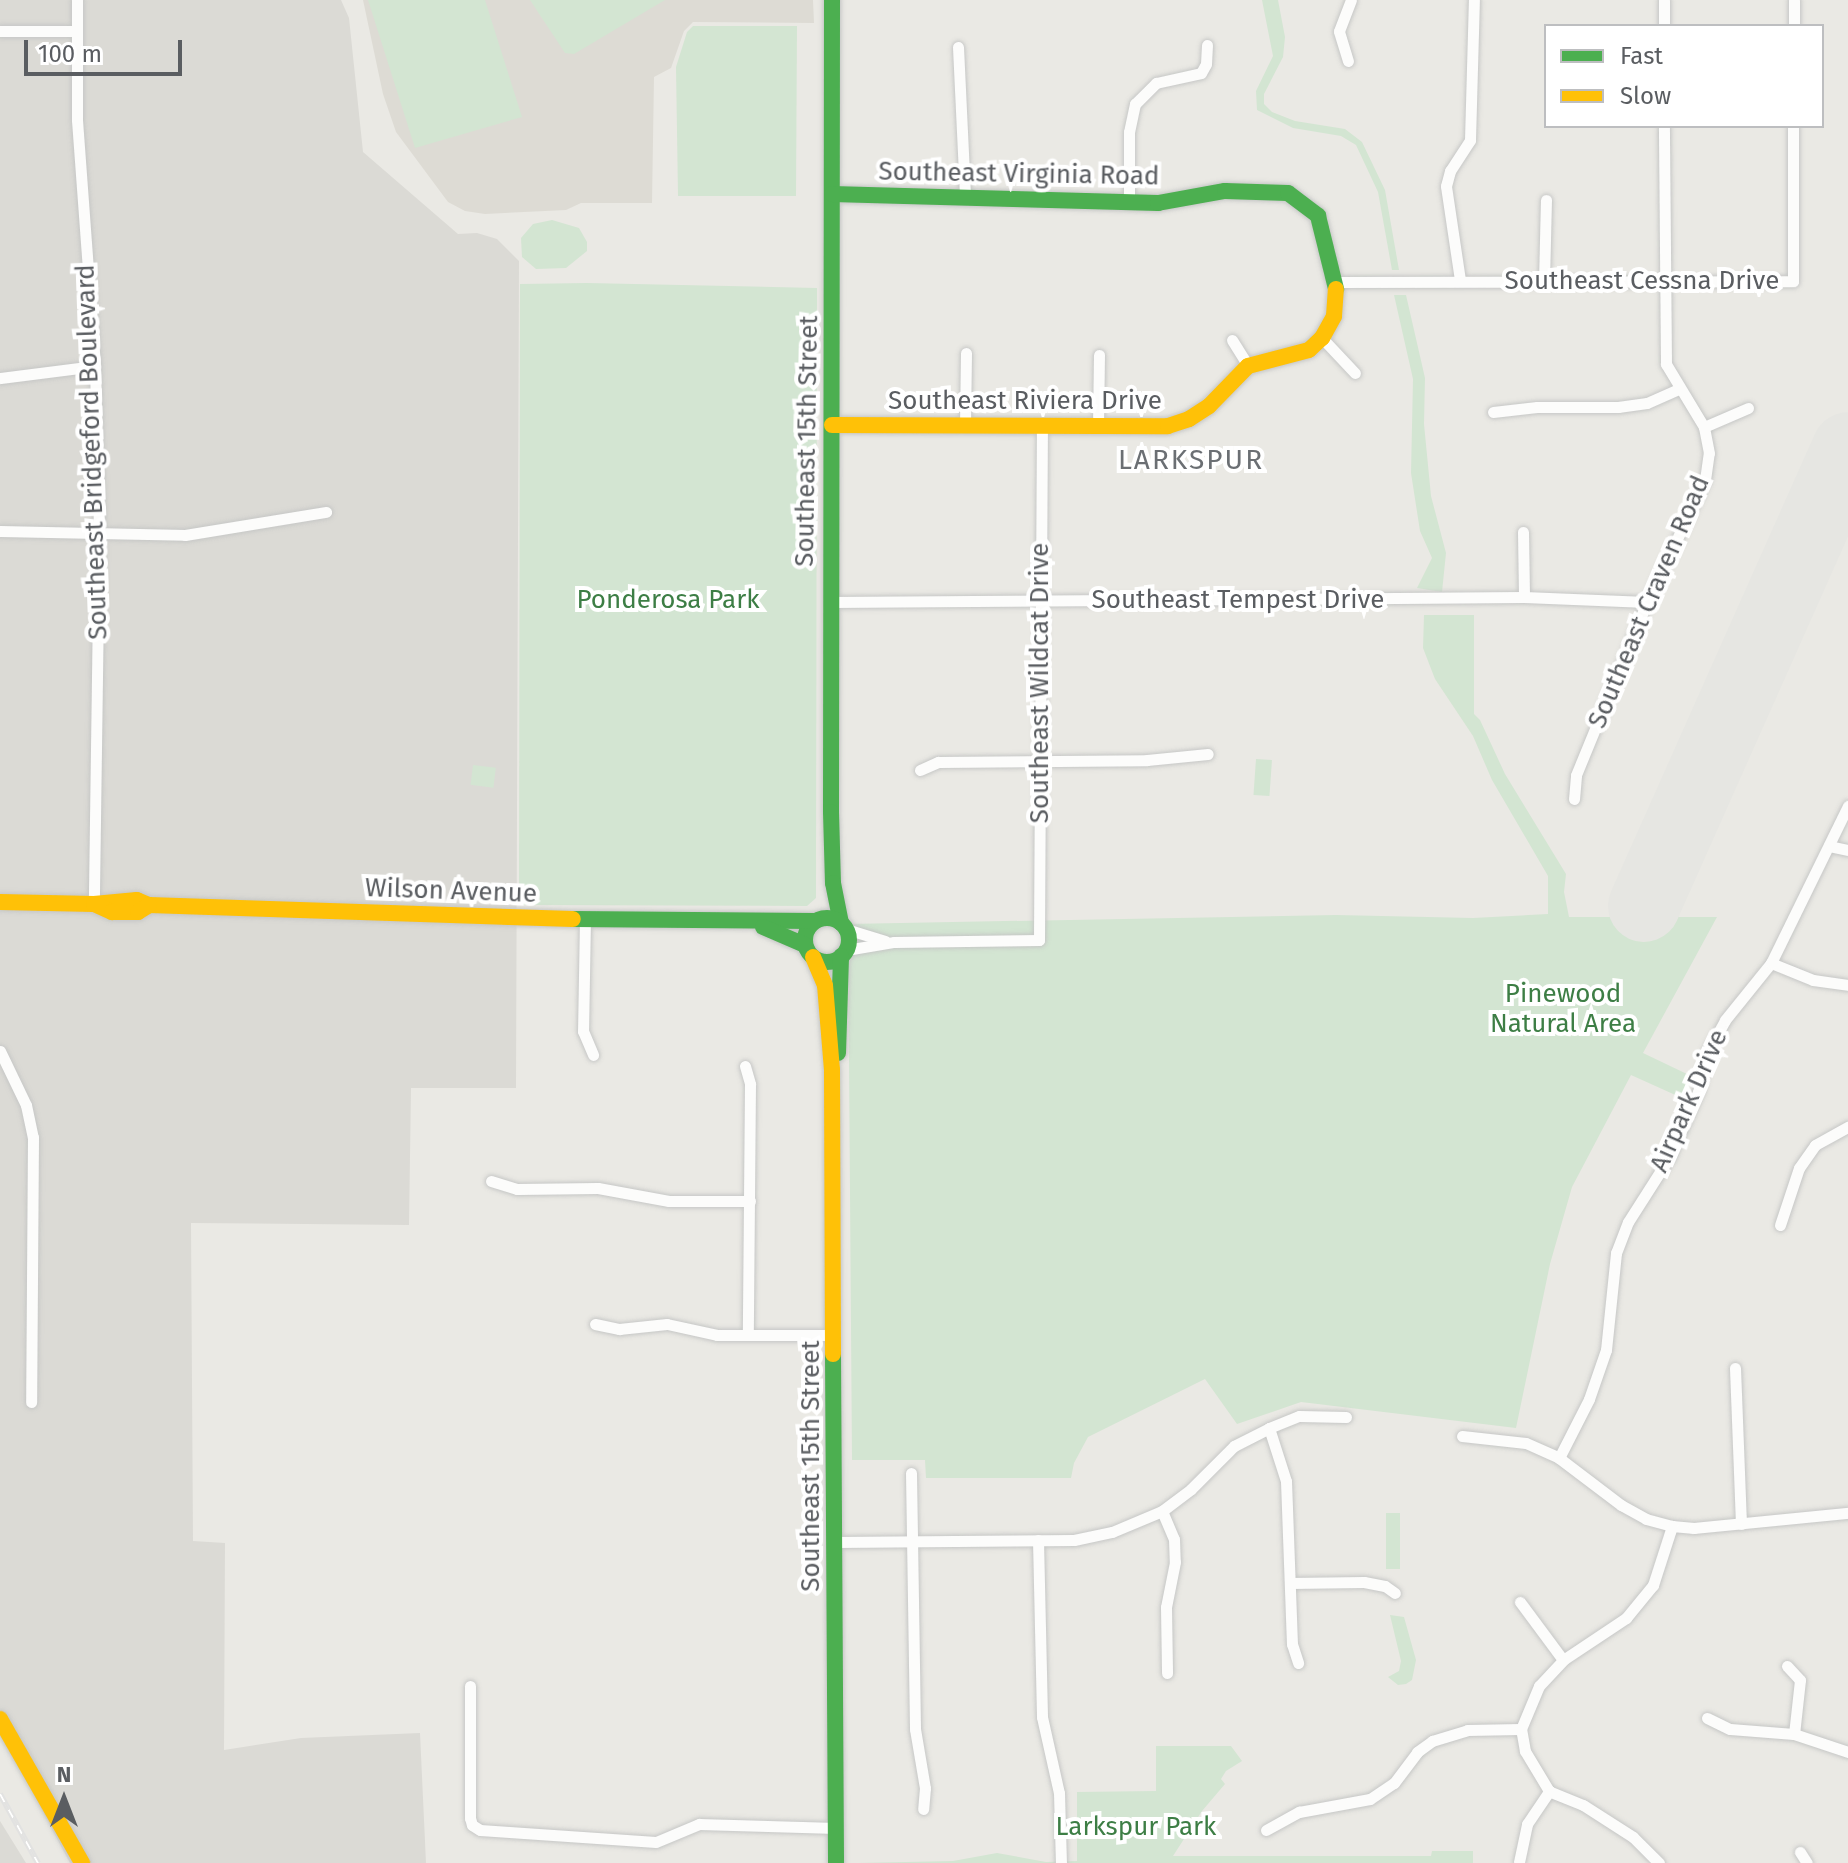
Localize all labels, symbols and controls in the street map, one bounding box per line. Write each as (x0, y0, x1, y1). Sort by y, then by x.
scale bar (28, 24, 186, 74)
legend (1544, 24, 1824, 128)
text: 100 m (38, 40, 102, 68)
text: Fast (1620, 42, 1663, 70)
text: Slow (1620, 82, 1671, 110)
street label: Southeast Virginia Road (878, 156, 1160, 192)
street label: Southeast Bridgeford Boulevard (70, 264, 114, 640)
street label: Southeast Cessna Drive (1505, 265, 1779, 297)
street label: Southeast 15th Street (789, 315, 825, 567)
street label: Southeast Riviera Drive (888, 385, 1162, 417)
district label: LARKSPUR (1118, 443, 1264, 477)
street label: Southeast Craven Road (1582, 471, 1716, 733)
street label: Southeast Wildcat Drive (1024, 543, 1056, 823)
park label: Ponderosa Park (577, 584, 759, 616)
street label: Southeast Tempest Drive (1092, 584, 1384, 616)
street label: Wilson Avenue (364, 872, 538, 910)
park label: Pinewood Natural Area (1490, 978, 1636, 1040)
street label: Airpark Drive (1644, 1025, 1734, 1177)
street label: Southeast 15th Street (795, 1340, 827, 1592)
north arrow (24, 1759, 104, 1839)
text: N (57, 1761, 71, 1788)
park label: Larkspur Park (1056, 1811, 1216, 1843)

